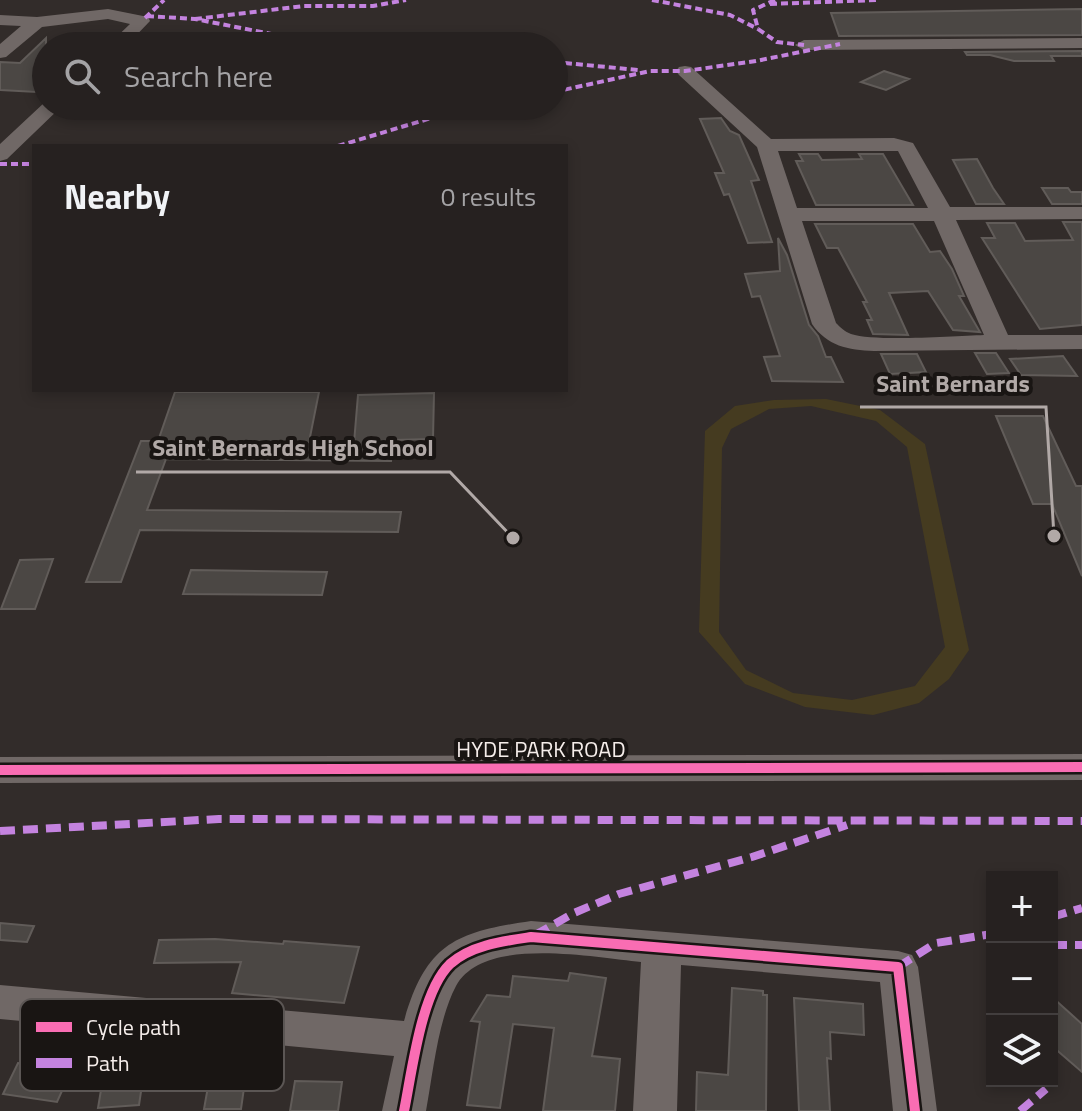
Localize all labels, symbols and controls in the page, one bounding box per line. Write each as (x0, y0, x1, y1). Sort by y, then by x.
search box (32, 32, 568, 120)
text: Search here (124, 53, 273, 99)
icon: search (60, 54, 104, 98)
text: Nearby (64, 170, 170, 222)
text: 0 results (441, 177, 536, 216)
callout: Saint Bernards (860, 359, 1046, 407)
text: Saint Bernards (876, 365, 1030, 401)
callout: Saint Bernards High School (136, 424, 450, 472)
text: Saint Bernards High School (152, 429, 434, 465)
street label: HYDE PARK ROAD (456, 732, 626, 766)
map controls (986, 871, 1058, 1087)
button: + (986, 871, 1058, 943)
button: − (986, 943, 1058, 1015)
legend (20, 999, 284, 1091)
text: Cycle path (86, 1010, 181, 1044)
button: layers (986, 1015, 1058, 1087)
text: Path (86, 1046, 130, 1080)

